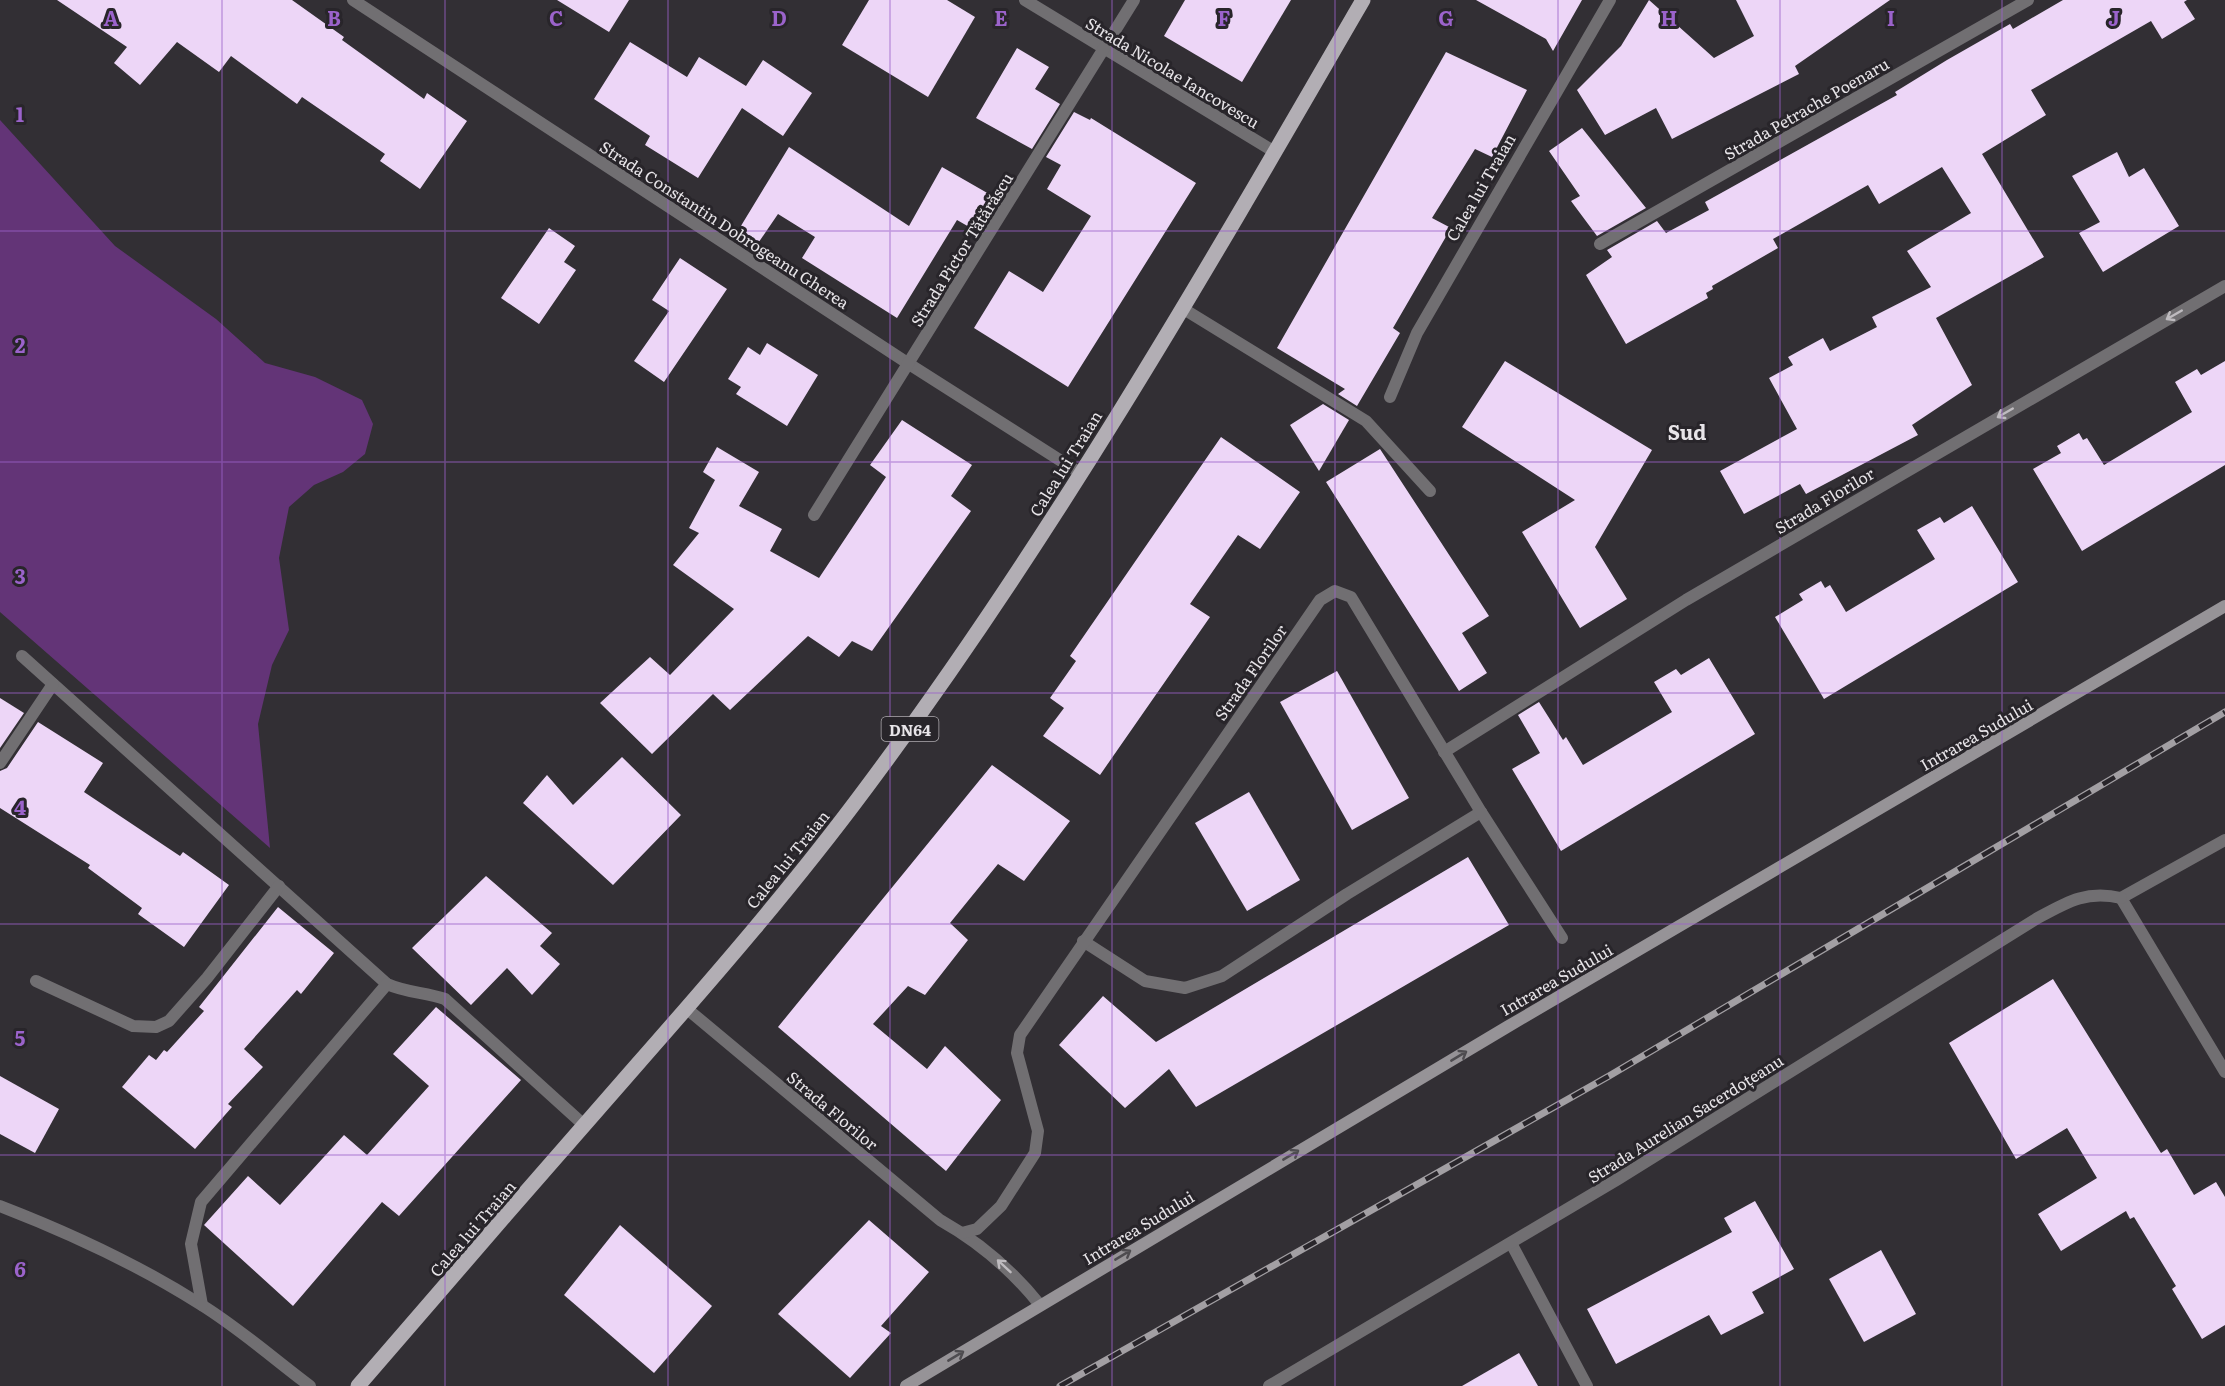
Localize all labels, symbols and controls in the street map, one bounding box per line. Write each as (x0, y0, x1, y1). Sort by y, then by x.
text: A (103, 2, 119, 32)
text: B (327, 2, 341, 32)
text: C (549, 2, 563, 32)
text: D (771, 2, 787, 32)
text: E (994, 2, 1008, 32)
text: F (1218, 2, 1231, 32)
text: G (1438, 2, 1454, 32)
text: H (1661, 2, 1677, 32)
text: I (1887, 2, 1895, 32)
text: J (2108, 2, 2120, 32)
street label: Strada Nicolae Iancovescu (1082, 10, 1264, 134)
street label: Strada Petrache Poenaru (1719, 51, 1893, 165)
text: 1 (16, 98, 24, 128)
street label: Calea lui Traian (1439, 128, 1521, 245)
street label: Strada Constantin Dobrogeanu Gherea (596, 134, 855, 314)
street label: Strada Pictor Tătărăscu (904, 167, 1018, 331)
one-way arrow (2166, 310, 2183, 322)
text: 2 (15, 329, 26, 359)
street label: Calea lui Traian (1023, 405, 1107, 521)
one-way arrow (1997, 407, 2014, 419)
district label: Sud (1668, 416, 1706, 446)
street label: Strada Florilor (1770, 461, 1879, 539)
text: 3 (14, 560, 26, 590)
street label: Strada Florilor (1208, 619, 1292, 725)
street label: Intrarea Sudului (1915, 692, 2037, 776)
road number: DN64 (882, 717, 938, 741)
text: 4 (14, 791, 26, 821)
street label: Calea lui Traian (740, 804, 835, 913)
street label: Intrarea Sudului (1495, 937, 1617, 1021)
text: 5 (15, 1022, 26, 1052)
street label: Strada Aurelian Sacerdoțeanu (1583, 1048, 1787, 1188)
one-way arrow (1450, 1049, 1467, 1061)
street label: Strada Florilor (782, 1065, 884, 1155)
one-way arrow (1282, 1149, 1299, 1161)
street label: Calea lui Traian (423, 1174, 521, 1281)
street label: Intrarea Sudului (1078, 1184, 1198, 1270)
one-way arrow (1114, 1249, 1131, 1261)
text: 6 (14, 1253, 26, 1283)
one-way arrow (997, 1259, 1012, 1273)
one-way arrow (947, 1349, 964, 1361)

